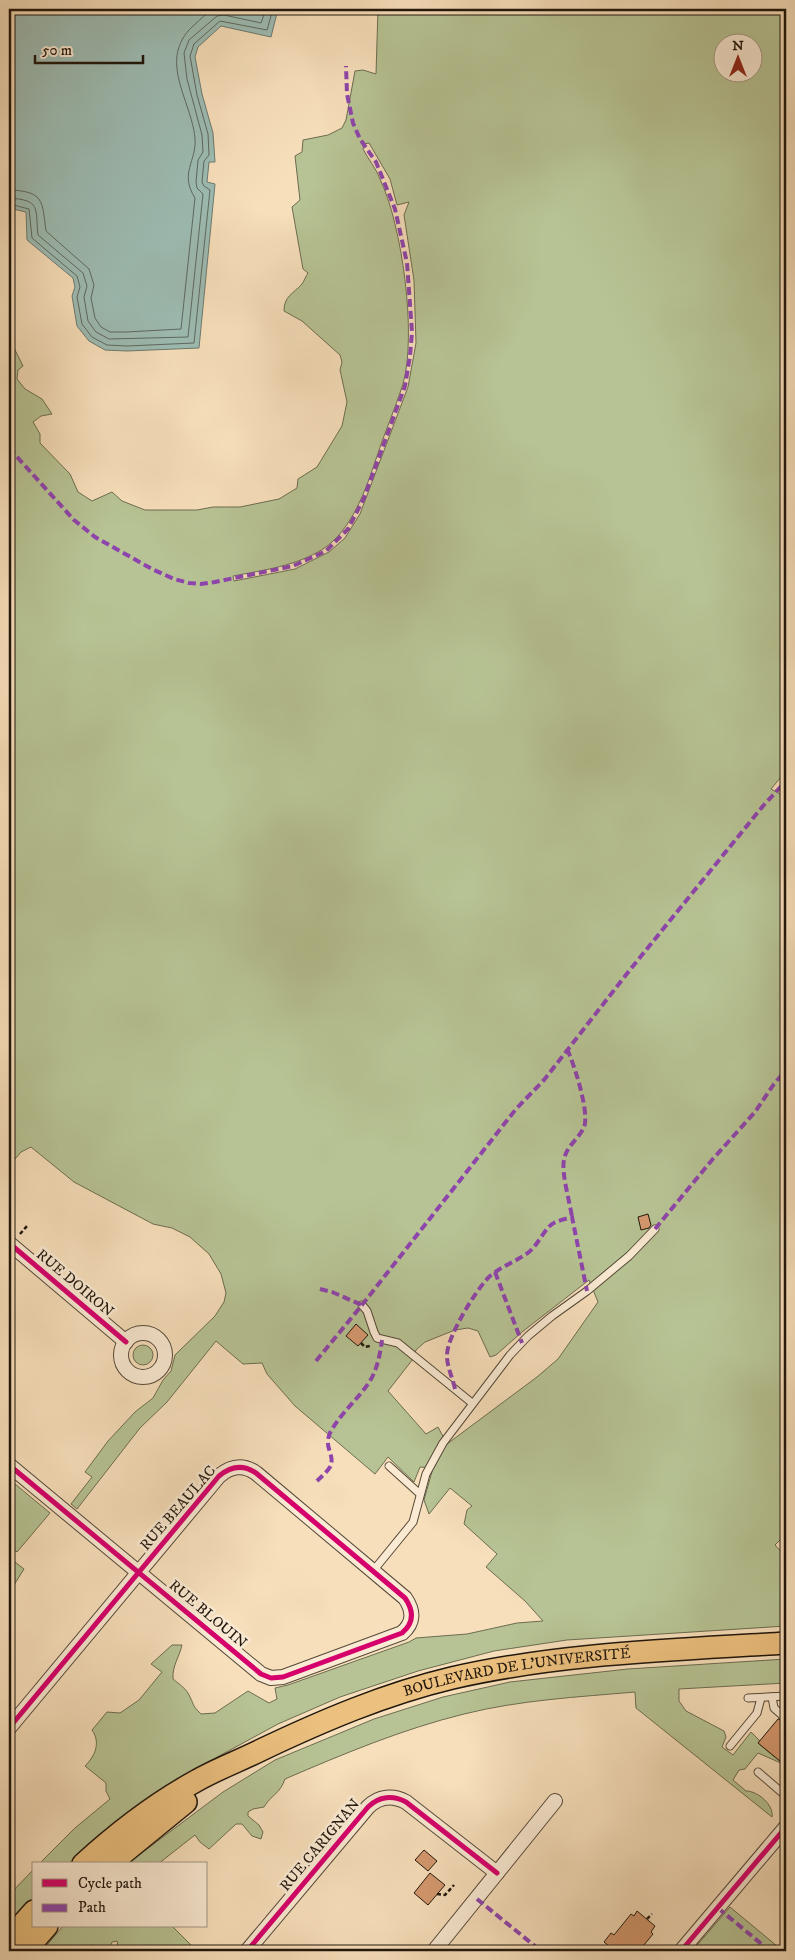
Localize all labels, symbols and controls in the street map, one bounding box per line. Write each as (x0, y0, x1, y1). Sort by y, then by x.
scale bar (35, 32, 142, 64)
north arrow (712, 32, 762, 82)
text: N (732, 37, 744, 55)
text: 50 m (42, 41, 72, 60)
street label: RUE DOIRON (32, 1245, 118, 1321)
street label: RUE BEAULAC (136, 1462, 220, 1554)
street label: RUE BLOUIN (165, 1576, 251, 1652)
street label: BOULEVARD DE L'UNIVERSITÉ (401, 1643, 631, 1701)
street label: RUE CARIGNAN (276, 1795, 364, 1895)
legend (32, 1862, 208, 1928)
text: Cycle path (78, 1874, 142, 1893)
text: Path (78, 1898, 106, 1917)

